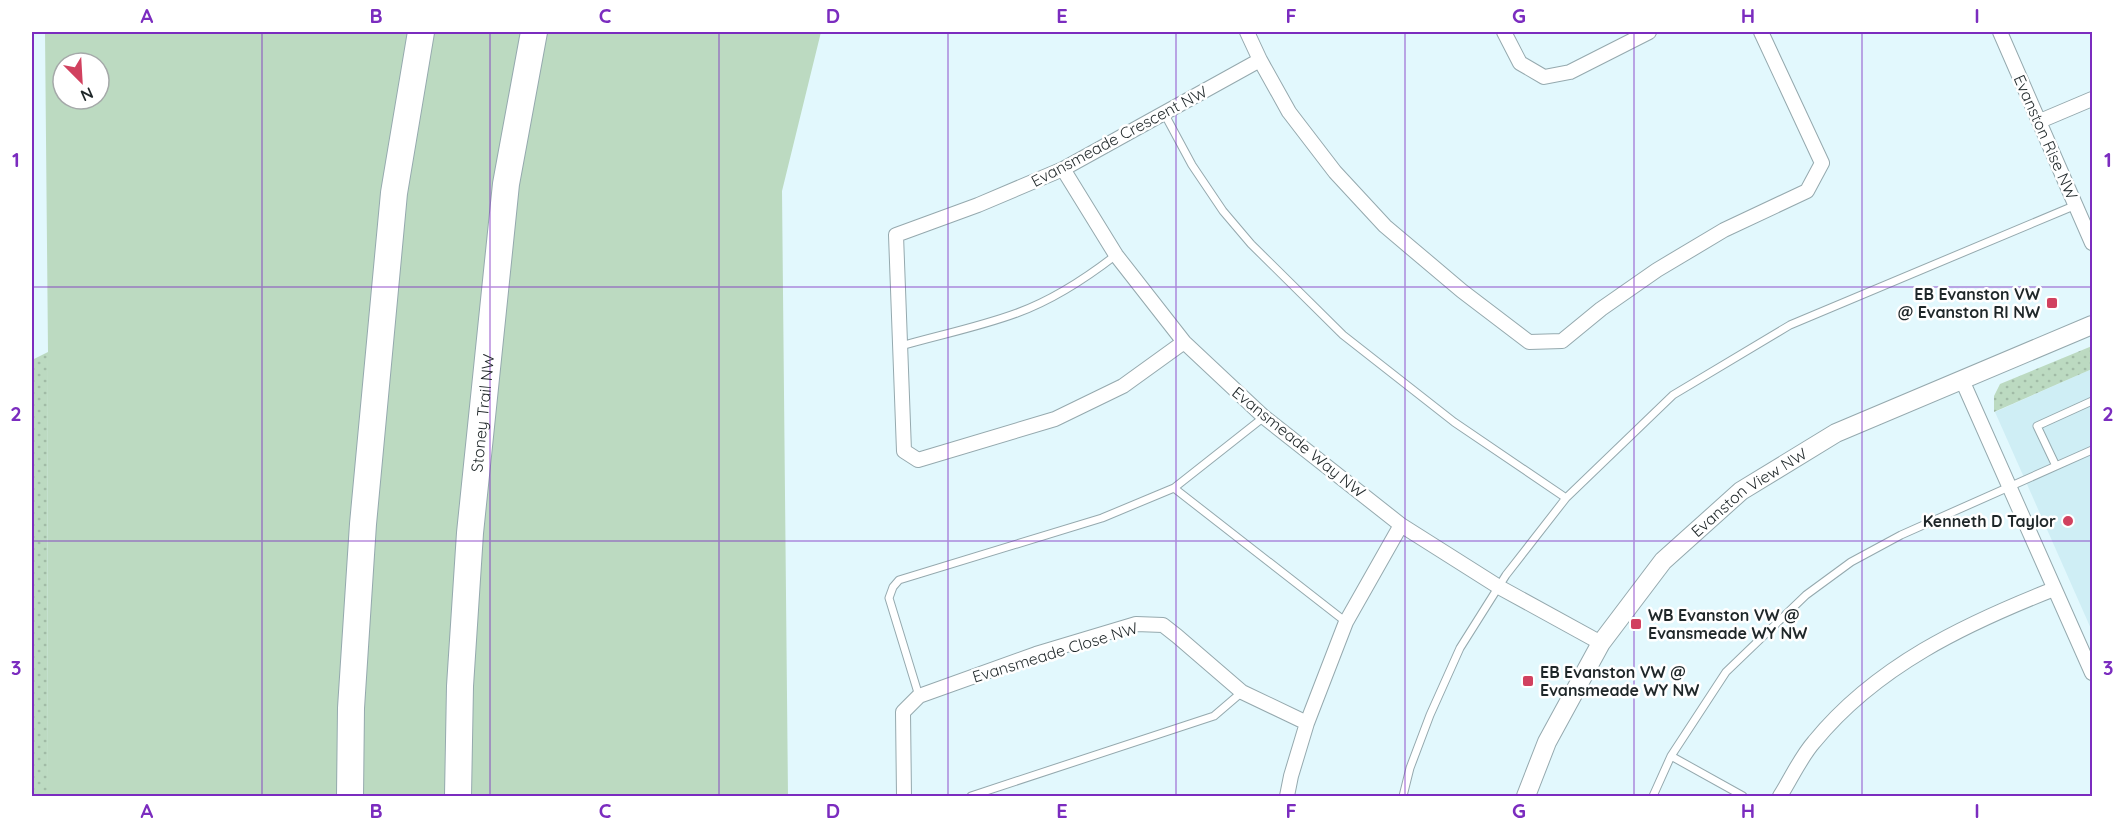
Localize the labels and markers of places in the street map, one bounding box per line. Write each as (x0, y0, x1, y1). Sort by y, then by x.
place label: EB Evanston VW @ Evanston RI NW (1898, 284, 2040, 322)
marker: EB Evanston VW @ Evanston RI NW (2045, 296, 2059, 310)
place label: Kenneth D Taylor (1923, 511, 2056, 531)
marker: Kenneth D Taylor (2061, 514, 2075, 528)
place label: WB Evanston VW @ Evansmeade WY NW (1648, 605, 1807, 643)
marker: WB Evanston VW @ Evansmeade WY NW (1629, 617, 1643, 631)
place label: EB Evanston VW @ Evansmeade WY NW (1540, 662, 1699, 700)
marker: EB Evanston VW @ Evansmeade WY NW (1521, 674, 1535, 688)

